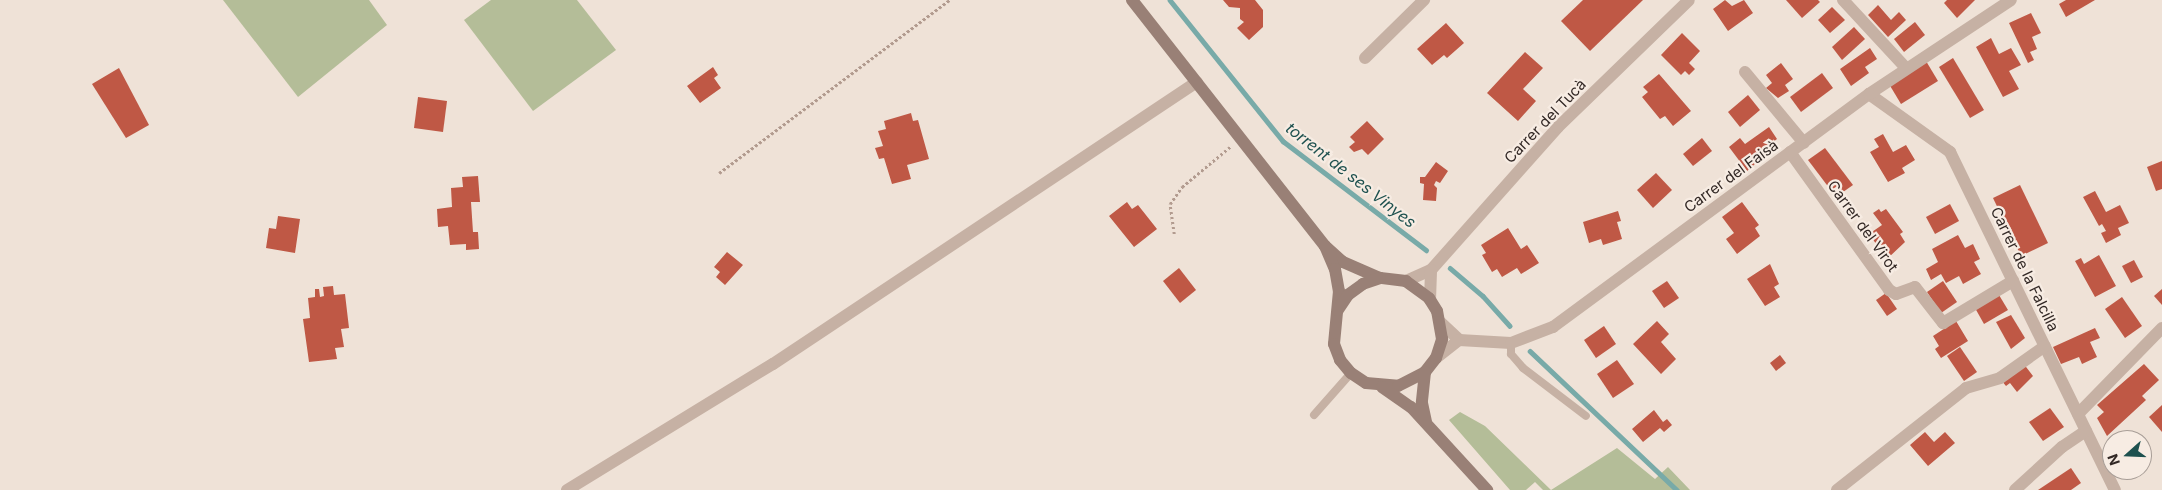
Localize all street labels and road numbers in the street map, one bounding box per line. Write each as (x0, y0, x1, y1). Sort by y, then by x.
street label: Carrer del Tucà (1500, 75, 1590, 167)
street label: Carrer del Faisà (1680, 136, 1782, 216)
street label: Carrer del Virot (1824, 177, 1902, 275)
street label: Carrer de la Falcilla (1987, 204, 2063, 334)

